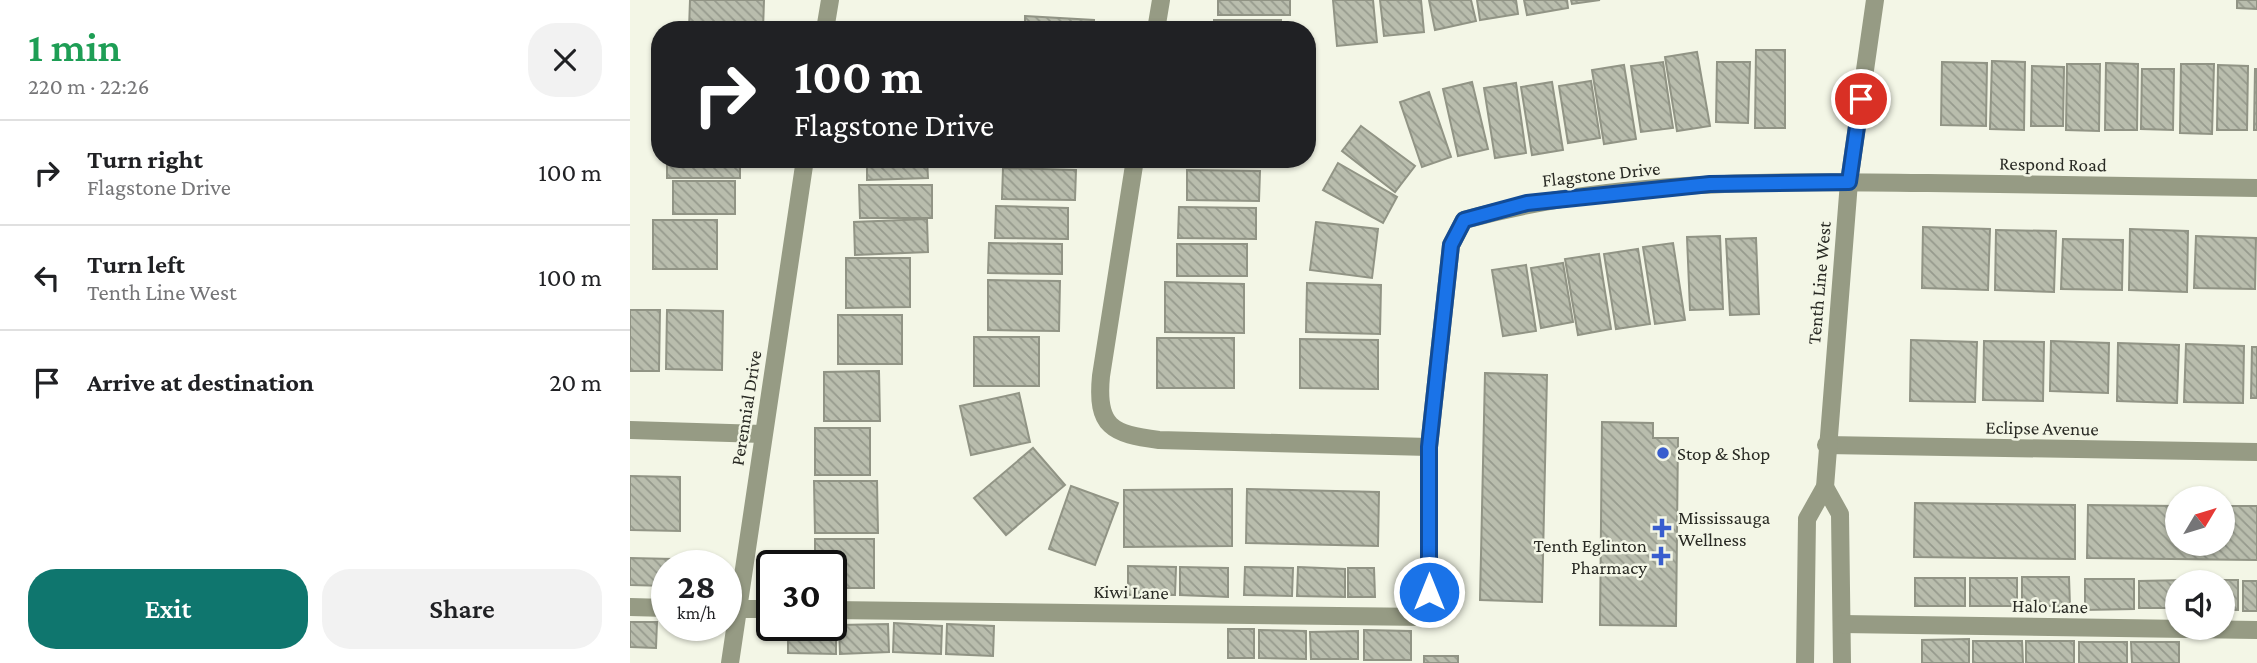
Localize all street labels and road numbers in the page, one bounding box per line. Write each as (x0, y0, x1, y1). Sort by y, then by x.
street label: Respond Road (1999, 153, 2107, 175)
street label: Flagstone Drive (1541, 157, 1661, 191)
street label: Tenth Line West (1803, 220, 1835, 345)
street label: Perennial Drive (727, 349, 765, 467)
street label: Eclipse Avenue (1985, 417, 2099, 439)
street label: Kiwi Lane (1093, 581, 1169, 603)
street label: Halo Lane (2012, 595, 2088, 617)

